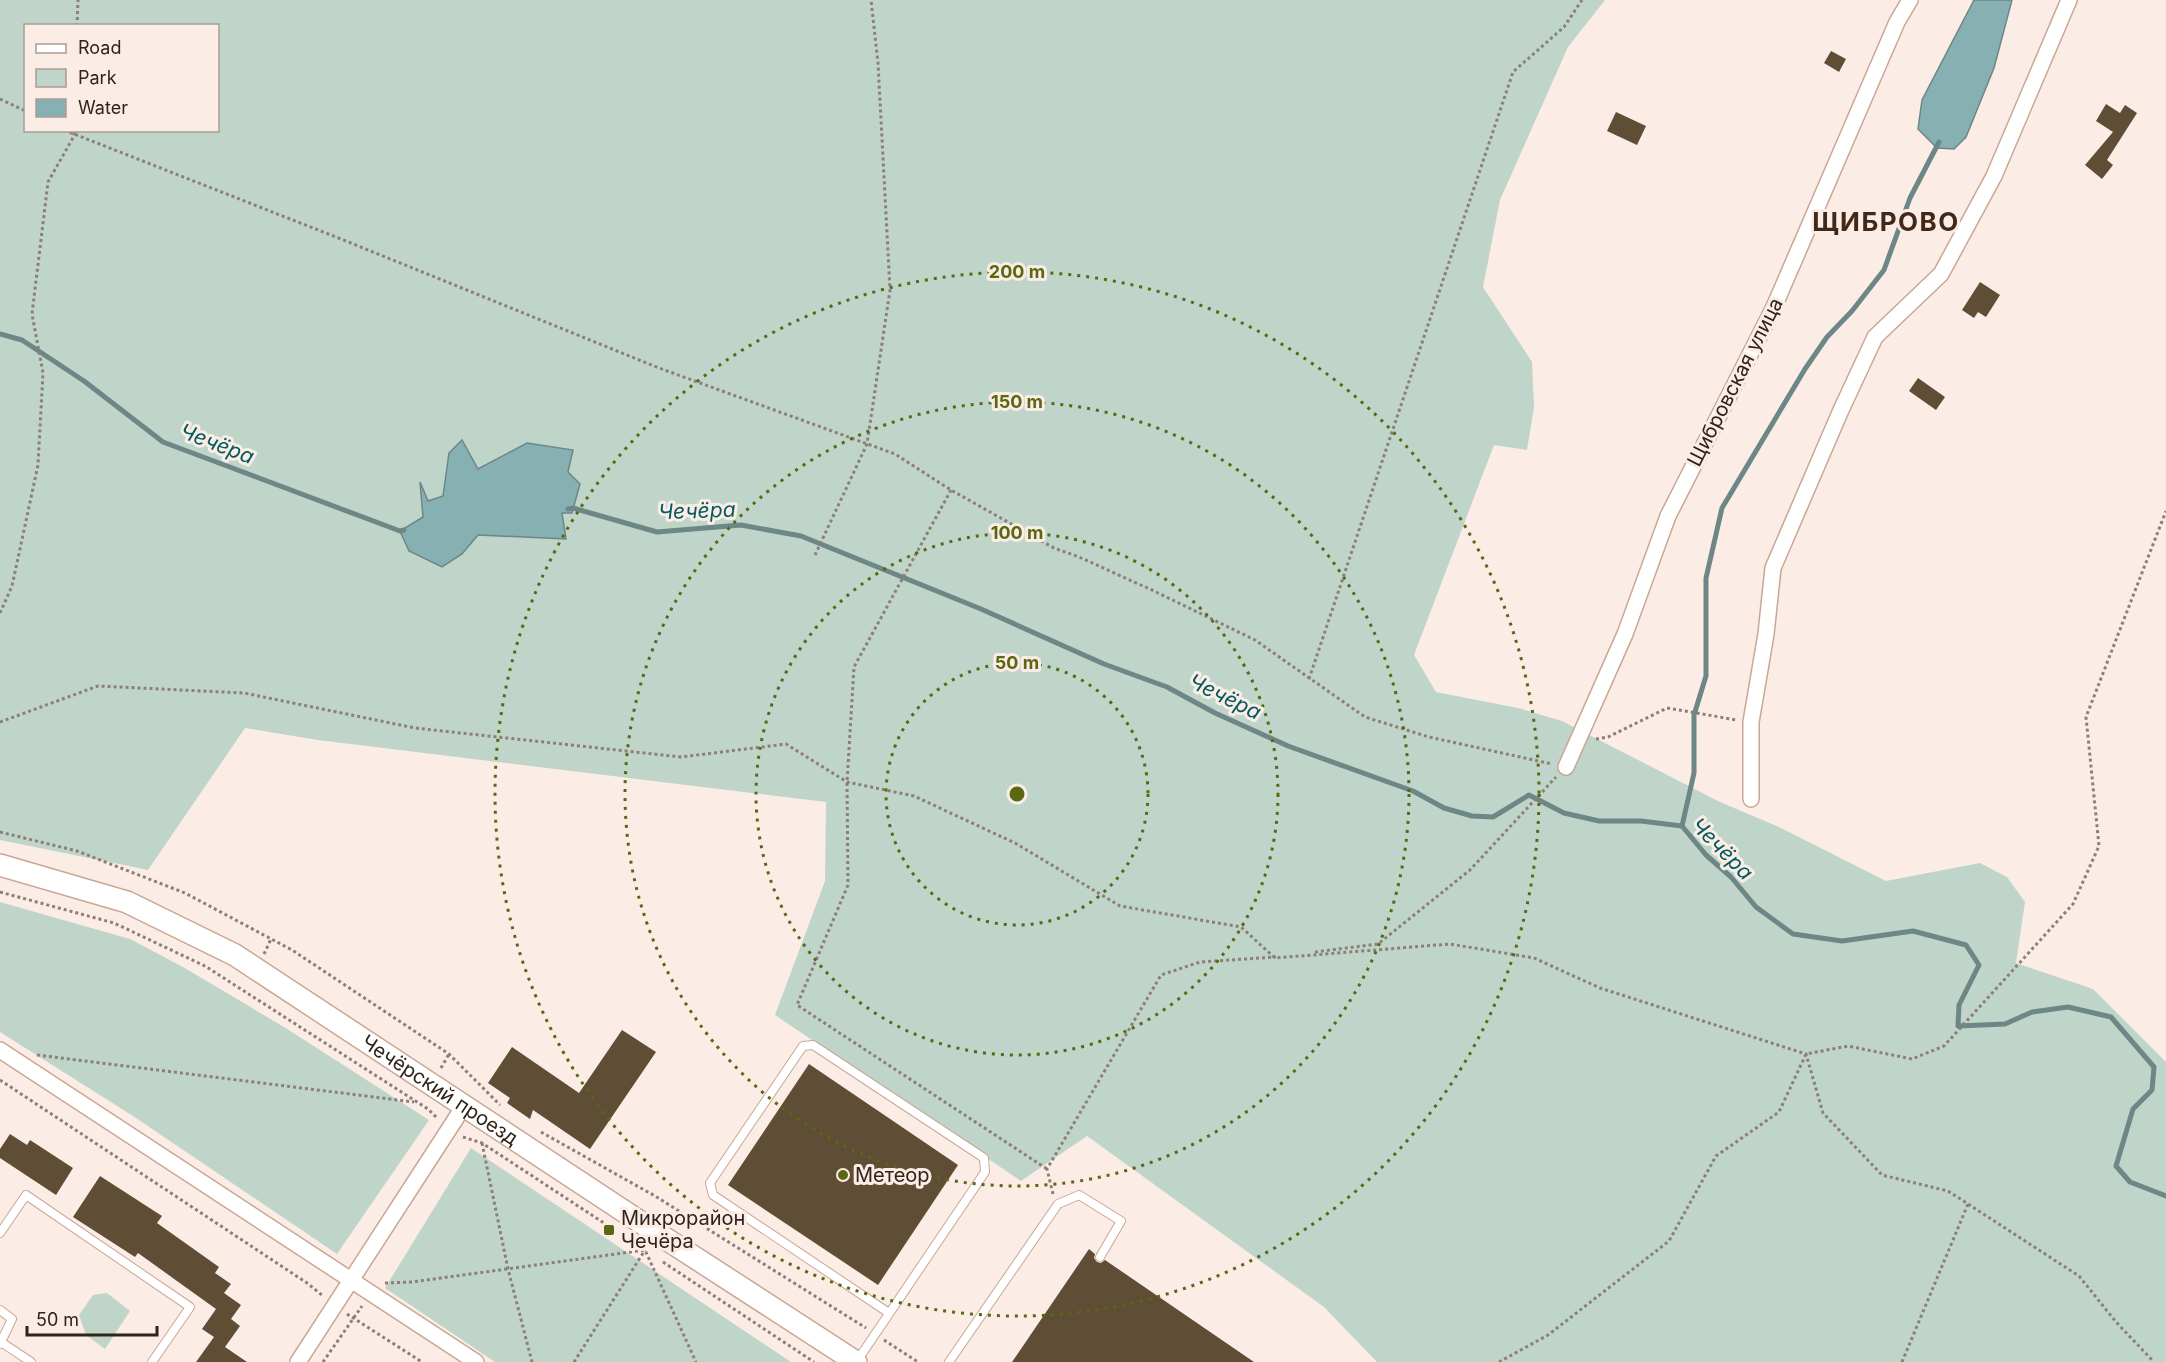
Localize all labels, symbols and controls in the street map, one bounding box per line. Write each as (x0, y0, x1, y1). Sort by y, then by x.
legend (24, 24, 219, 132)
text: Road (78, 37, 121, 58)
text: Park (78, 67, 117, 88)
text: Water (78, 97, 128, 118)
district label: ЩИБРОВО (1812, 206, 1960, 237)
text: 200 m (989, 261, 1045, 282)
street label: Щибровская улица (1682, 294, 1788, 470)
text: 150 m (991, 391, 1043, 412)
water label: Чечёра (177, 418, 258, 469)
water label: Чечёра (658, 497, 736, 524)
text: 100 m (991, 522, 1043, 543)
text: 50 m (995, 652, 1039, 673)
water label: Чечёра (1185, 668, 1265, 725)
centre of rings (1007, 784, 1027, 804)
water label: Чечёра (1686, 813, 1759, 885)
street label: Чечёрский проезд (357, 1030, 523, 1150)
place label: Метеор (855, 1163, 930, 1187)
marker: Метеор (836, 1168, 850, 1182)
place label: Микрорайон Чечёра (621, 1206, 745, 1253)
marker: Микрорайон Чечёра (602, 1223, 616, 1237)
scale bar (27, 1299, 158, 1337)
text: 50 m (36, 1309, 79, 1330)

